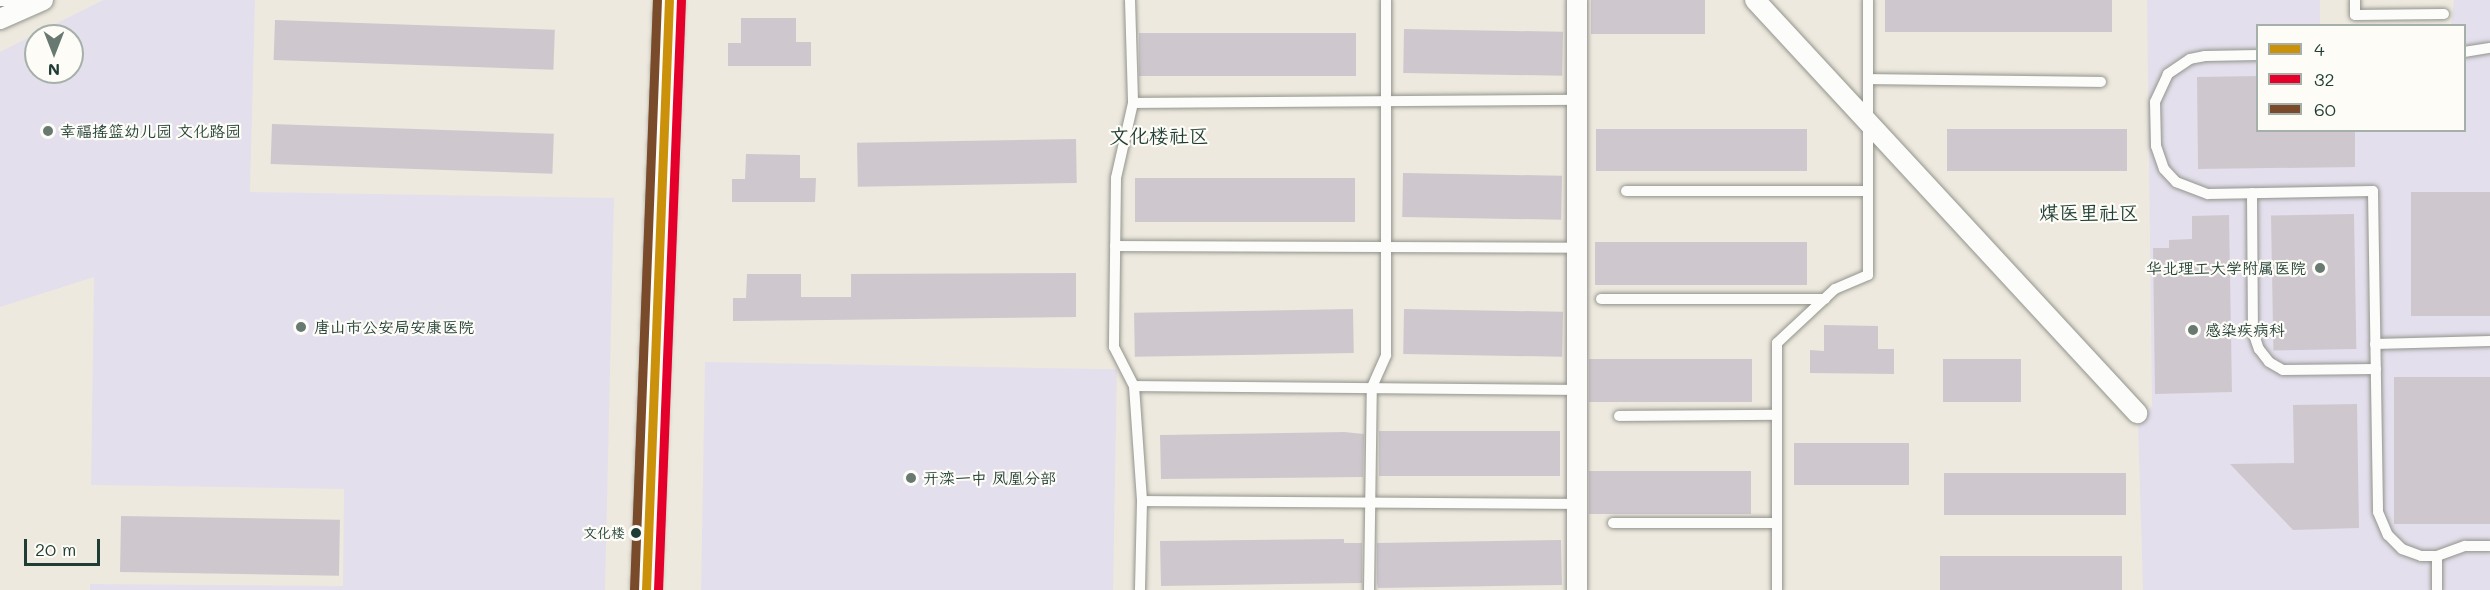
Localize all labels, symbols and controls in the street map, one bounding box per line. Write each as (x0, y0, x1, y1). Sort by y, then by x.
north arrow (24, 24, 84, 84)
legend (2256, 24, 2466, 132)
text: 4 (2314, 37, 2325, 61)
text: N (48, 60, 60, 81)
text: 32 (2314, 67, 2335, 91)
text: 60 (2314, 97, 2336, 121)
place label: 幸福摇篮幼儿园 文化路园 (60, 121, 241, 141)
district label: 文化楼社区 (1109, 123, 1209, 147)
marker: 幸福摇篮幼儿园 文化路园 (41, 124, 55, 138)
district label: 煤医里社区 (2039, 200, 2139, 224)
place label: 华北理工大学附属医院 (2146, 258, 2306, 278)
marker: 华北理工大学附属医院 (2311, 259, 2329, 277)
place label: 唐山市公安局安康医院 (314, 317, 474, 337)
marker: 唐山市公安局安康医院 (292, 318, 310, 336)
place label: 感染疾病科 (2205, 320, 2285, 340)
marker: 感染疾病科 (2186, 323, 2200, 337)
place label: 开滦一中 凤凰分部 (923, 468, 1056, 488)
marker: 开滦一中 凤凰分部 (904, 471, 918, 485)
place label: 文化楼 (583, 525, 625, 541)
scale bar (27, 527, 104, 565)
marker: 文化楼 (630, 527, 642, 539)
text: 20 m (35, 537, 76, 561)

